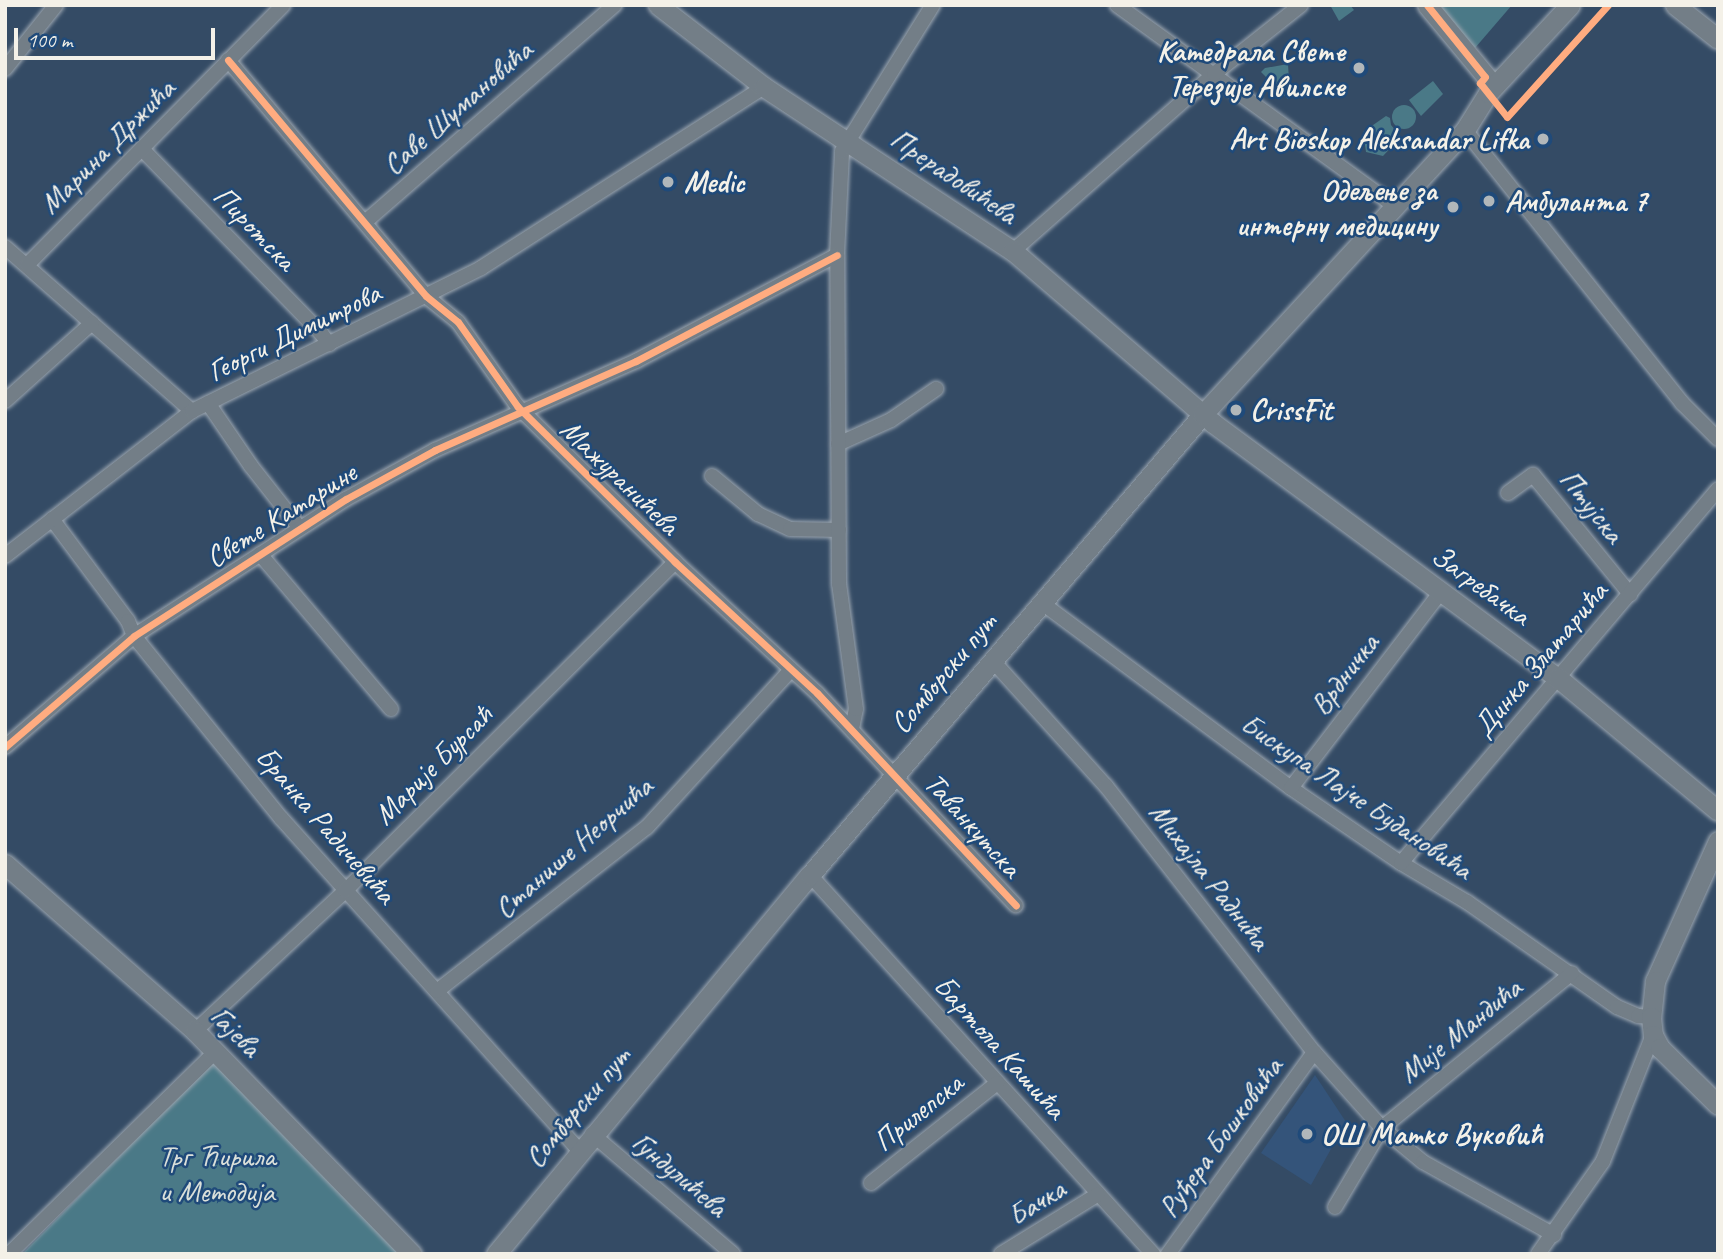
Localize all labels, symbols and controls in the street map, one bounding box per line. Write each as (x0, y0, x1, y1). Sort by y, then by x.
scale bar (18, 14, 219, 58)
text: 100 m (27, 27, 72, 53)
street label: Саве Шумановића (376, 33, 538, 181)
place label: Катедрала Свете Терезије Авилске (1157, 33, 1345, 104)
marker: Катедрала Свете Терезије Авилске (1351, 60, 1367, 76)
street label: Марина Држића (32, 71, 182, 221)
street label: Прерадовићева (884, 120, 1024, 232)
place label: Art Bioskop Aleksandar Lifka (1229, 121, 1529, 157)
marker: Art Bioskop Aleksandar Lifka (1535, 131, 1551, 147)
place label: Medic (684, 164, 745, 200)
marker: Medic (658, 172, 678, 192)
place label: Одељење за интерну медицину (1239, 172, 1437, 242)
street label: Пиротска (206, 178, 304, 278)
place label: Амбуланта 7 (1505, 183, 1647, 219)
marker: Амбуланта 7 (1479, 191, 1499, 211)
marker: Одељење за интерну медицину (1443, 197, 1463, 217)
street label: Георги Димитрова (200, 274, 388, 390)
place label: CrissFit (1250, 392, 1332, 428)
marker: CrissFit (1228, 402, 1244, 418)
street label: Мажуранићева (553, 411, 687, 543)
street label: Свете Катарине (201, 456, 361, 574)
street label: Птујска (1551, 462, 1633, 550)
street label: Загребачка (1424, 537, 1538, 633)
street label: Динка Златарића (1464, 573, 1616, 745)
street label: Сомборски пут (881, 604, 1005, 742)
street label: Врдничка (1302, 626, 1386, 722)
street label: Марије Бурсаћ (366, 698, 500, 832)
street label: Бискупа Лајче Будановића (1235, 706, 1479, 886)
street label: Бранка Радичевића (247, 738, 405, 912)
street label: Таванкутска (917, 765, 1029, 885)
street label: Станише Неорчића (486, 768, 660, 926)
street label: Михајла Раднића (1140, 794, 1280, 958)
street label: Бартола Кашића (926, 968, 1074, 1126)
street label: Мије Мандића (1390, 968, 1530, 1092)
street label: Гајева (203, 998, 269, 1064)
street label: Сомборски пут (515, 1038, 639, 1176)
street label: Руђера Бошковића (1150, 1051, 1290, 1223)
street label: Прилепска (866, 1065, 970, 1159)
place label: ОШ Матко Вуковић (1321, 1116, 1536, 1152)
street label: Гундулићева (625, 1124, 735, 1224)
marker: ОШ Матко Вуковић (1299, 1126, 1315, 1142)
park label: Трг Ћирила и Методија (159, 1138, 275, 1208)
street label: Бачка (1001, 1171, 1071, 1233)

